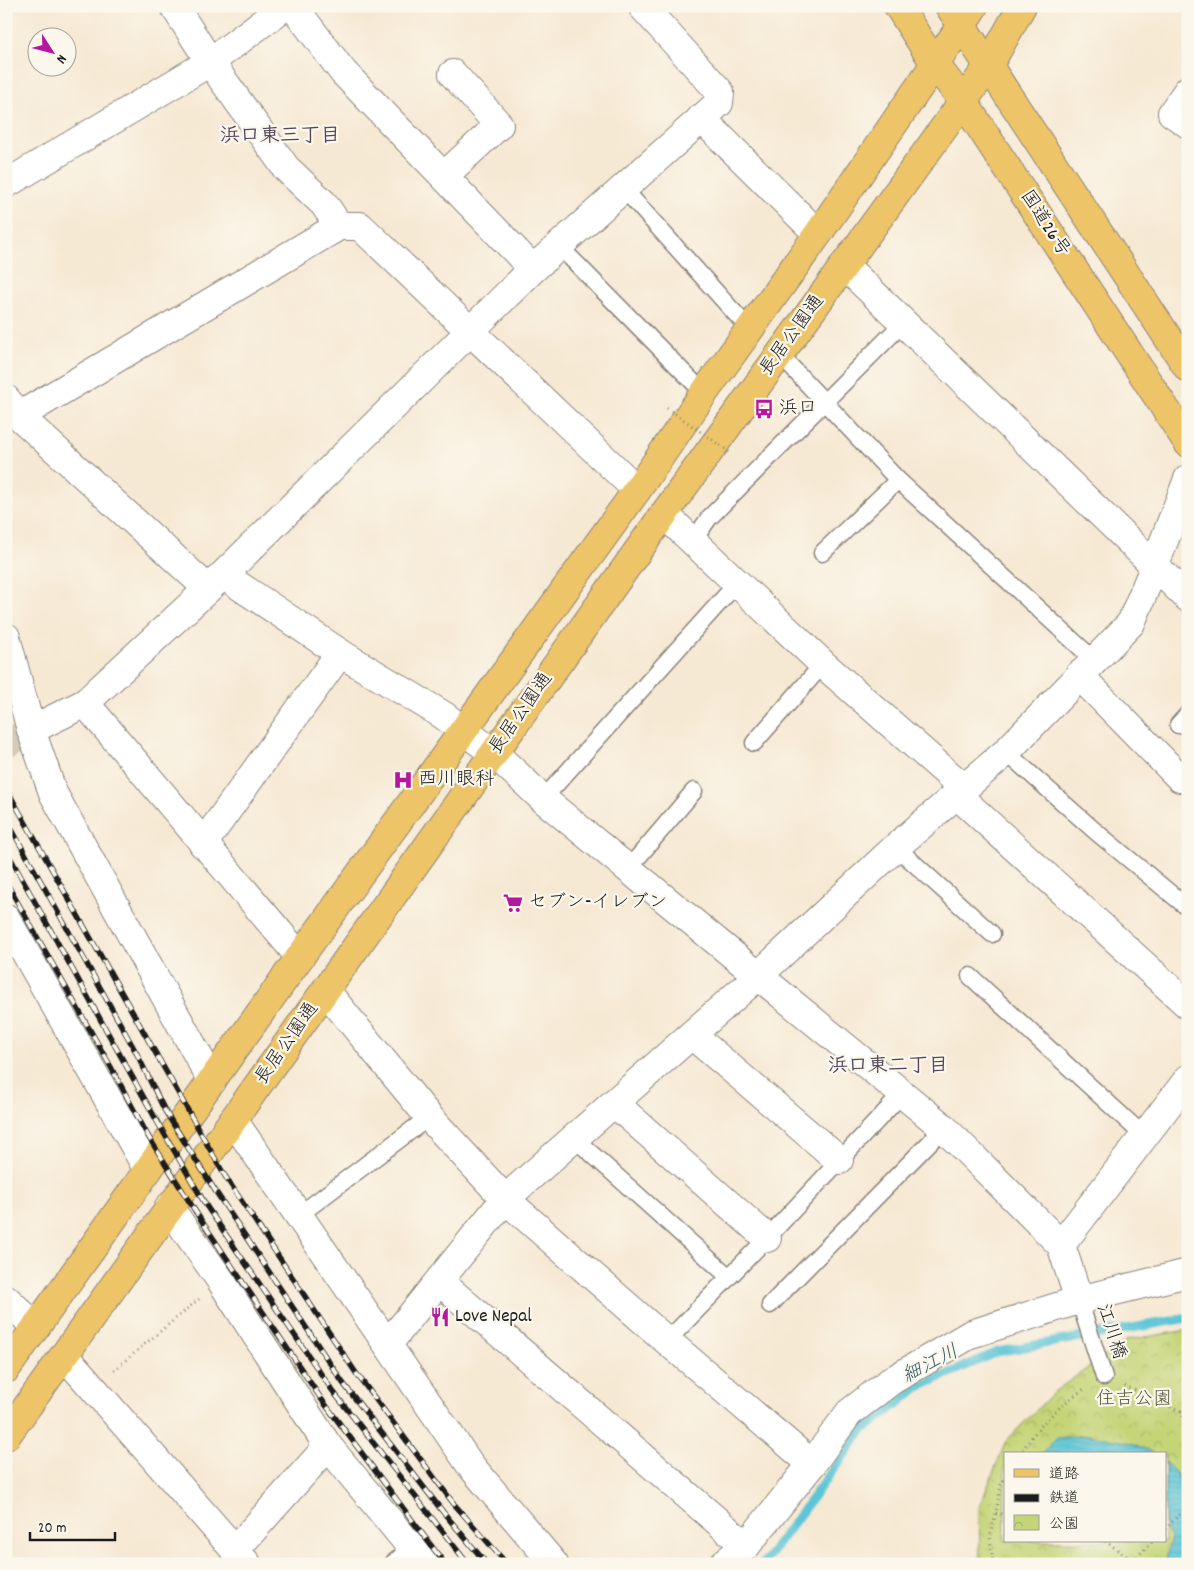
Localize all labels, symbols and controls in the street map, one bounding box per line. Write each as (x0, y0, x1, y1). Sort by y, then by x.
north arrow (28, 28, 78, 78)
text: N (51, 50, 71, 67)
district label: 浜口東三丁目 (220, 123, 340, 151)
street label: 国道26号 (1012, 185, 1076, 263)
street label: 長居公園通 (754, 290, 832, 382)
place label: 浜口 (779, 396, 817, 423)
bus stop icon: 浜口 (753, 398, 775, 420)
street label: 長居公園通 (484, 667, 560, 761)
place label: 西川眼科 (418, 767, 494, 794)
hospital icon: 西川眼科 (392, 769, 414, 791)
place label: セブン-イレブン (528, 890, 668, 917)
supermarket icon: セブン-イレブン (502, 892, 524, 914)
street label: 長居公園通 (250, 997, 326, 1091)
district label: 浜口東二丁目 (828, 1053, 948, 1081)
street label: 江川橋 (1088, 1301, 1132, 1363)
place label: Love Nepal (455, 1304, 532, 1331)
restaurant icon: Love Nepal (429, 1306, 451, 1328)
water label: 細江川 (898, 1339, 964, 1391)
park label: 住吉公園 (1096, 1387, 1172, 1414)
legend (1004, 1452, 1166, 1542)
text: 道路 (1049, 1464, 1079, 1486)
text: 鉄道 (1049, 1488, 1079, 1510)
scale bar (30, 1510, 115, 1542)
text: 公園 (1049, 1514, 1079, 1536)
text: 20 m (38, 1518, 66, 1540)

